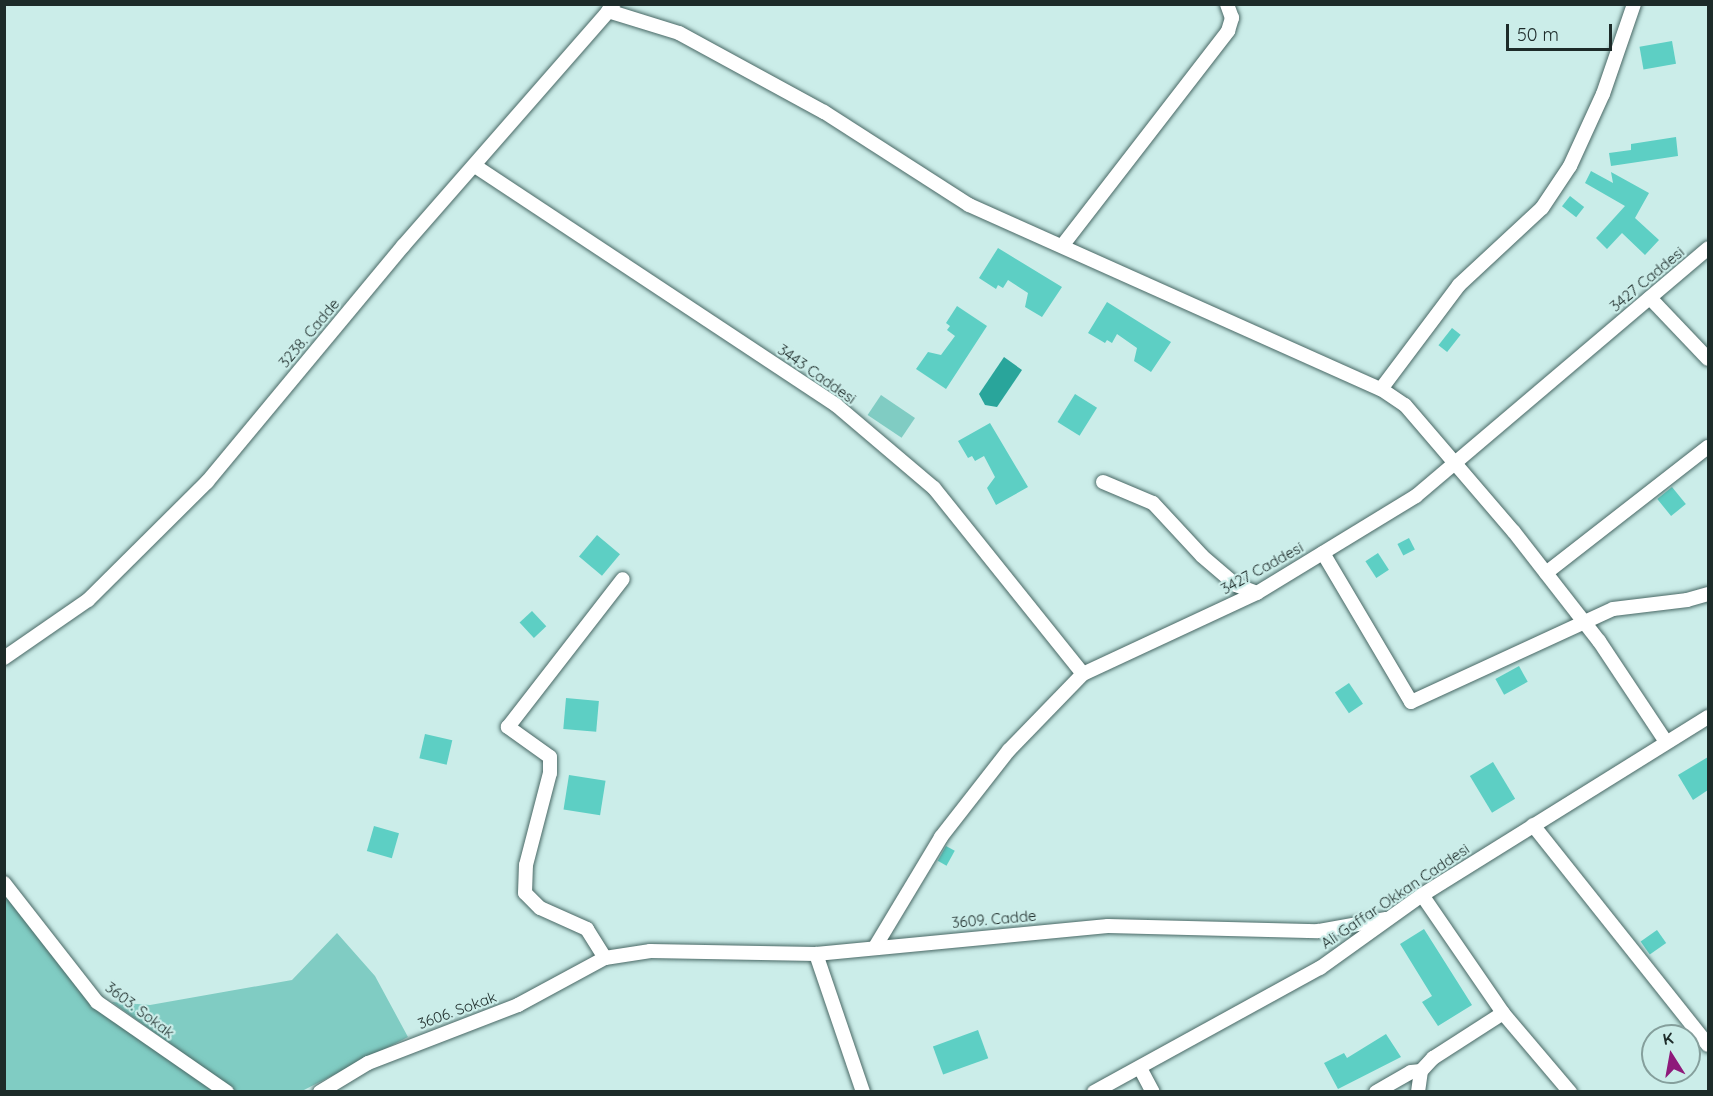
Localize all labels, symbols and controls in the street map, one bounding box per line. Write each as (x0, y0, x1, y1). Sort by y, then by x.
scale bar (1509, 12, 1616, 50)
text: 50 m (1517, 23, 1559, 46)
street label: 3427 Caddesi (1606, 243, 1688, 315)
street label: 3238. Cadde (275, 295, 343, 371)
street label: 3443 Caddesi (774, 340, 860, 408)
street label: 3427 Caddesi (1218, 538, 1306, 598)
street label: Ali Gaffar Okkan Caddesi (1317, 840, 1473, 952)
street label: 3609. Cadde (951, 906, 1037, 932)
street label: 3603. Sokak (102, 978, 178, 1042)
street label: 3606. Sokak (415, 987, 499, 1033)
north arrow (1641, 1024, 1701, 1084)
text: K (1661, 1027, 1675, 1049)

